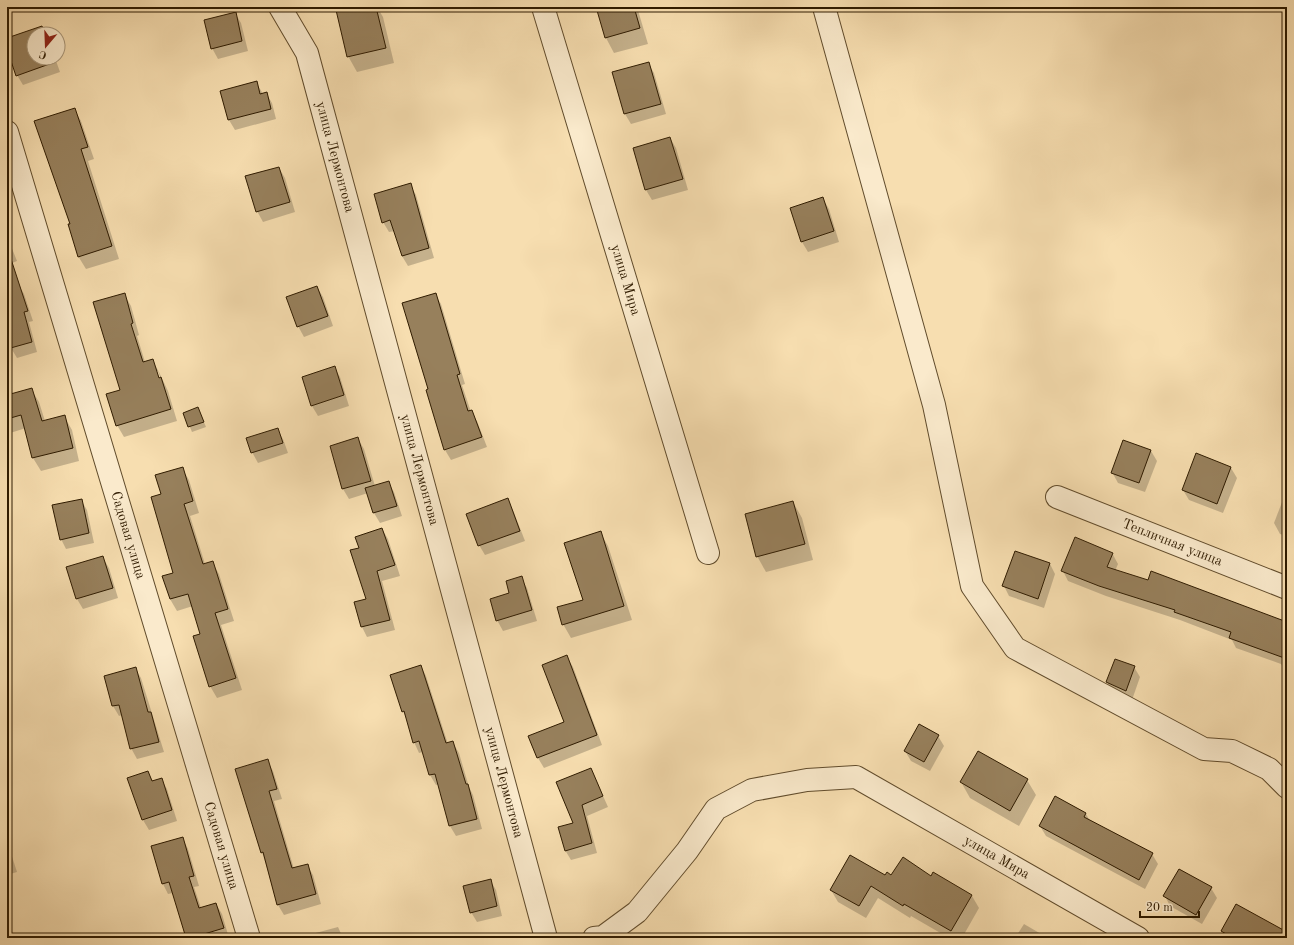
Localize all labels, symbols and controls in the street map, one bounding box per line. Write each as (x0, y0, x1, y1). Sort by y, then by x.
north arrow (26, 26, 66, 66)
text: С (38, 48, 48, 60)
street label: улица Лермонтова (313, 100, 357, 214)
street label: улица Мира (608, 243, 643, 317)
street label: улица Лермонтова (398, 413, 441, 527)
street label: Садовая улица (108, 490, 148, 581)
street label: Тепличная улица (1120, 517, 1224, 569)
street label: улица Лермонтова (482, 726, 526, 840)
street label: Садовая улица (201, 800, 241, 891)
street label: улица Мира (962, 833, 1032, 882)
scale bar (1140, 893, 1199, 919)
text: 20 m (1146, 902, 1173, 914)

